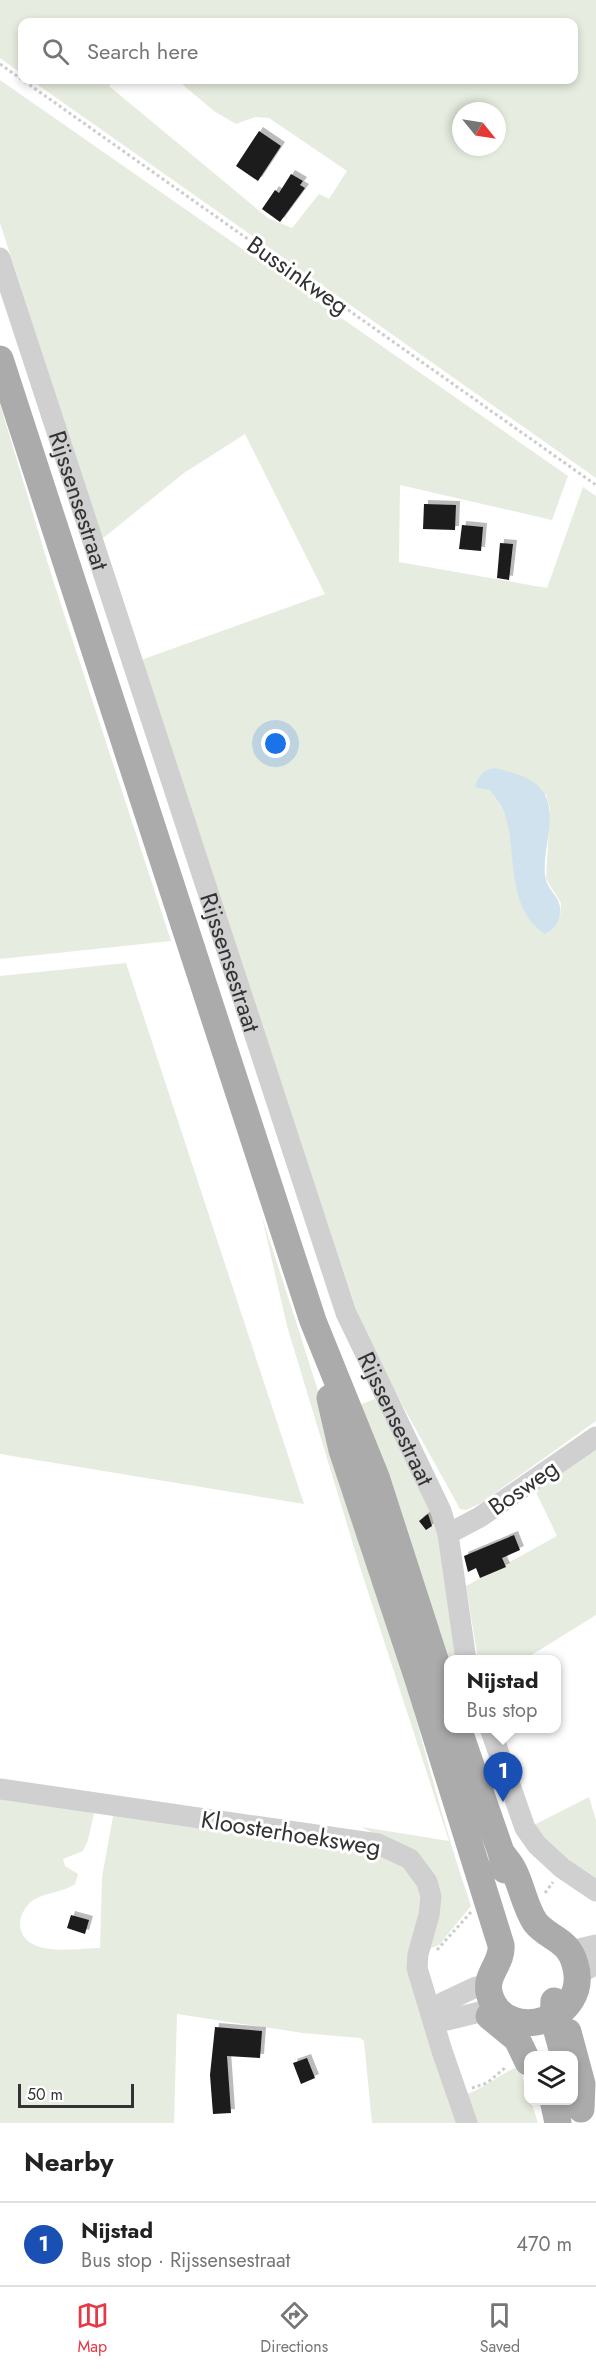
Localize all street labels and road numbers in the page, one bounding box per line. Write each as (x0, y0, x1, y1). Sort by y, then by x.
street label: Bussinkweg (240, 227, 356, 323)
street label: Rijssensestraat (40, 426, 119, 575)
street label: Rijssensestraat (192, 888, 270, 1037)
street label: Rijssensestraat (349, 1345, 444, 1491)
street label: Bosweg (481, 1450, 565, 1524)
street label: Kloosterhoeksweg (199, 1802, 383, 1864)

